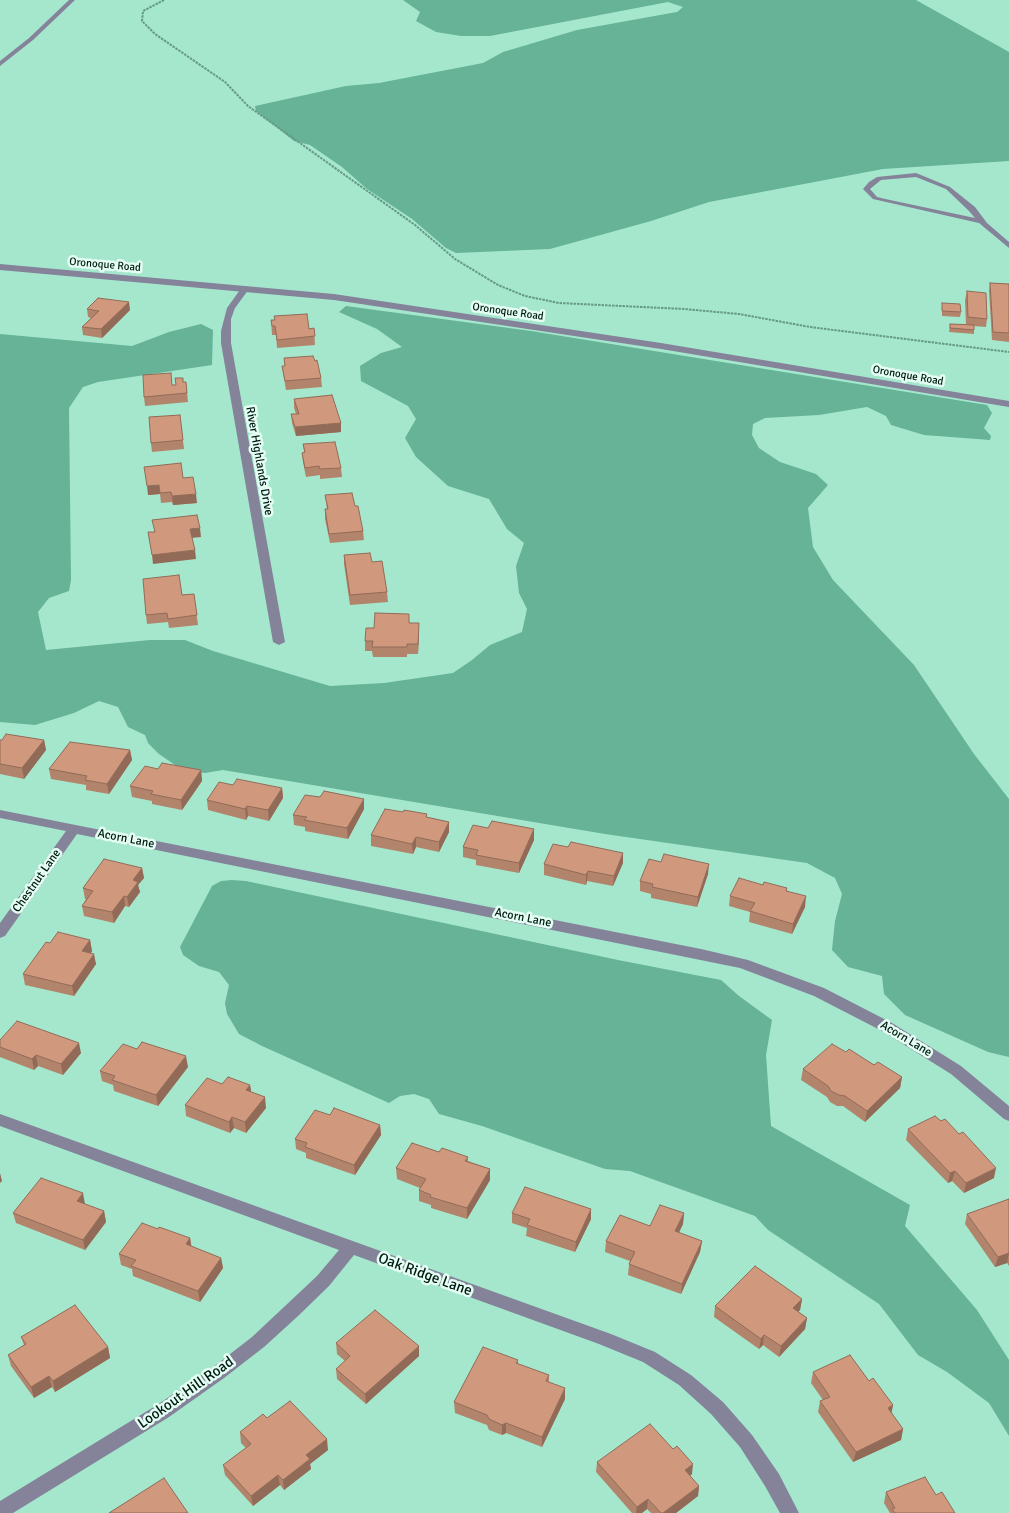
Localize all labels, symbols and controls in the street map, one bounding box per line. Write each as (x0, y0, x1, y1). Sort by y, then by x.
street label: Oronoque Road (69, 255, 141, 275)
street label: Oronoque Road (472, 300, 544, 324)
street label: Oronoque Road (872, 363, 944, 389)
street label: River Highlands Drive (242, 405, 276, 517)
street label: Acorn Lane (96, 826, 156, 852)
street label: Chestnut Lane (10, 847, 64, 915)
street label: Acorn Lane (493, 905, 553, 931)
street label: Acorn Lane (878, 1018, 934, 1060)
street label: Oak Ridge Lane (375, 1250, 475, 1300)
street label: Lookout Hill Road (135, 1353, 237, 1433)

